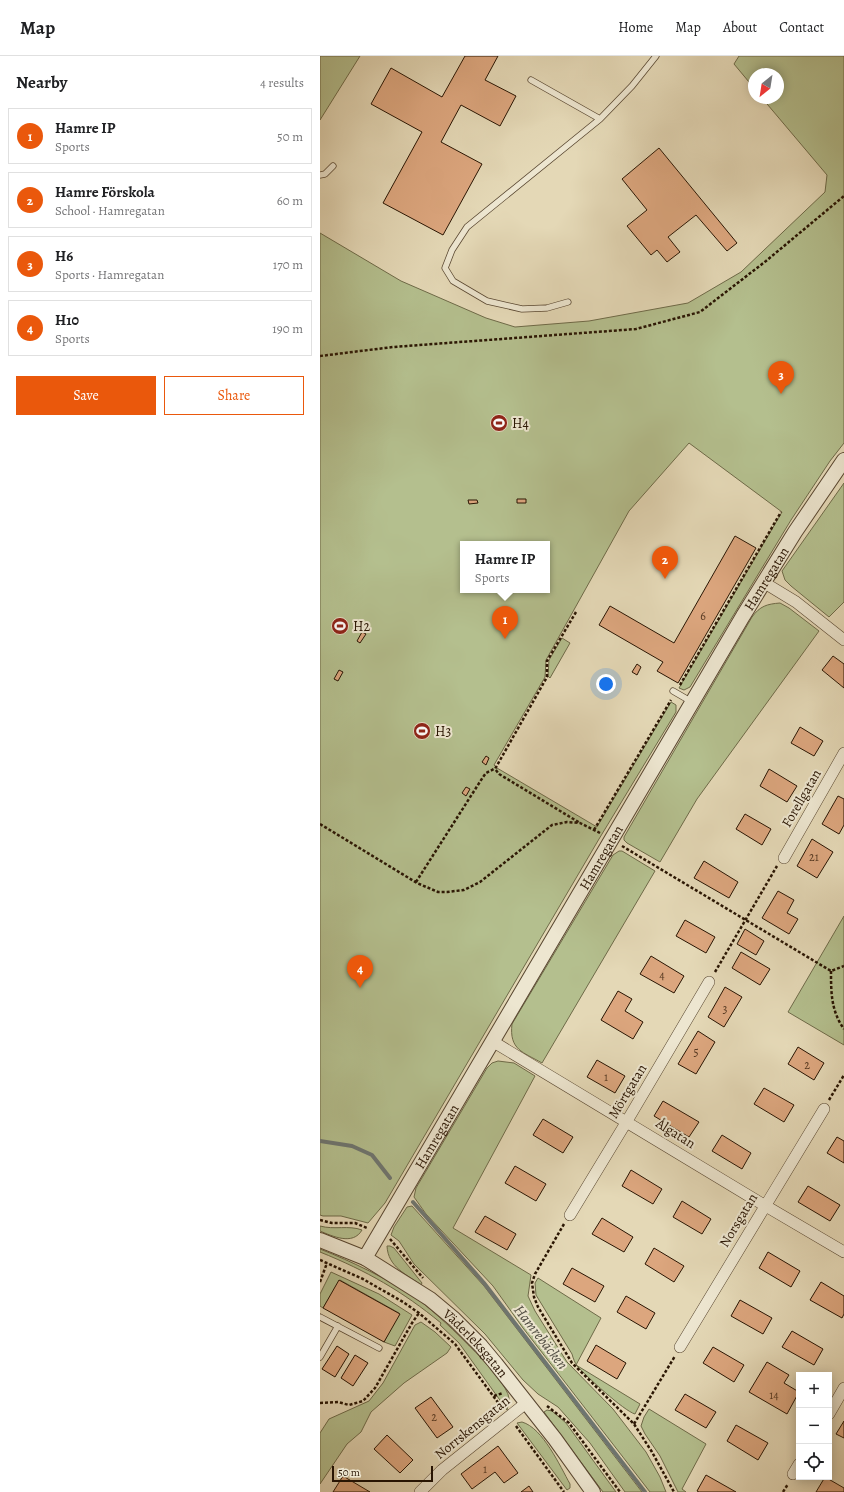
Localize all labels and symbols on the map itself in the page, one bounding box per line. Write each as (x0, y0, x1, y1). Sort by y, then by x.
north arrow (748, 68, 784, 104)
pin: 3 (768, 361, 794, 394)
sports icon: H4 (489, 413, 509, 433)
place label: H4 (512, 414, 529, 433)
street label: Hamregatan (740, 543, 794, 615)
pin: 2 (652, 546, 678, 579)
pin: 1 (492, 606, 518, 639)
house number: 6 (700, 608, 706, 624)
sports icon: H2 (330, 616, 350, 636)
place label: H2 (353, 617, 371, 636)
your location (596, 674, 616, 694)
sports icon: H3 (412, 721, 432, 741)
place label: H3 (435, 722, 452, 741)
street label: Forellgatan (777, 766, 826, 831)
street label: Hamregatan (575, 821, 628, 893)
house number: 21 (809, 849, 819, 865)
pin: 4 (347, 955, 373, 988)
house number: 4 (659, 967, 665, 983)
house number: 3 (723, 1001, 728, 1017)
house number: 5 (693, 1044, 699, 1060)
house number: 2 (804, 1057, 810, 1073)
street label: Mörtgatan (604, 1060, 651, 1122)
house number: 1 (604, 1069, 608, 1085)
street label: Hamregatan (411, 1101, 464, 1173)
street label: Ålgatan (651, 1113, 699, 1153)
street label: Norsgatan (715, 1189, 762, 1251)
water label: Hamrebäcken (509, 1300, 573, 1374)
street label: Väderleksgatan (438, 1304, 512, 1382)
house number: 14 (769, 1387, 779, 1403)
street label: Norrskensgatan (431, 1391, 514, 1464)
house number: 2 (431, 1409, 437, 1425)
house number: 1 (483, 1461, 487, 1477)
scale bar (332, 1464, 433, 1483)

